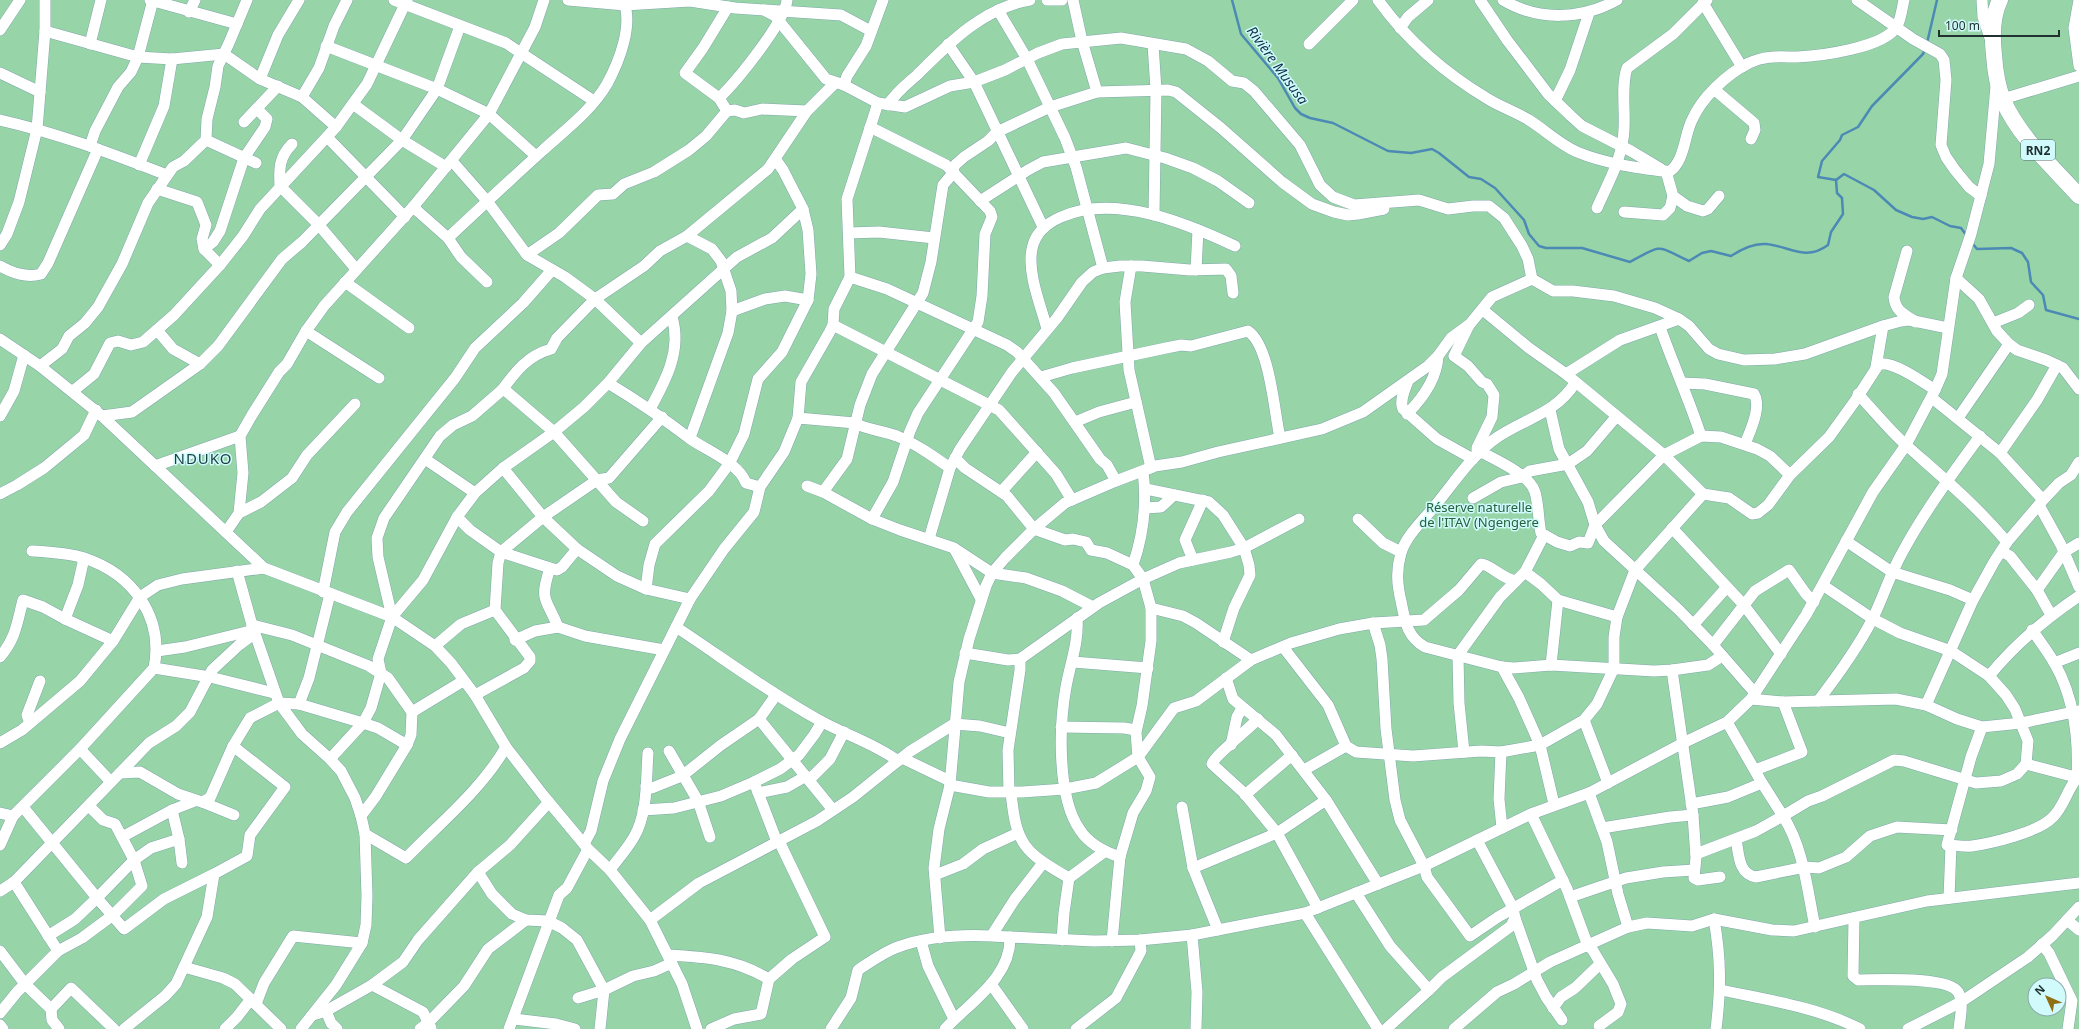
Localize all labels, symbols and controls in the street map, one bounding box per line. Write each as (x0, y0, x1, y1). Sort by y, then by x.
scale bar (1939, 12, 2059, 38)
text: 100 m (1945, 17, 1980, 34)
water label: Rivière Mususa (1243, 22, 1313, 108)
road number: RN2 (2021, 140, 2055, 160)
district label: NDUKO (173, 448, 233, 468)
park label: Réserve naturelle de l'ITAV (Ngengere (1419, 498, 1539, 531)
north arrow (2027, 977, 2067, 1017)
text: N (2031, 981, 2048, 998)

